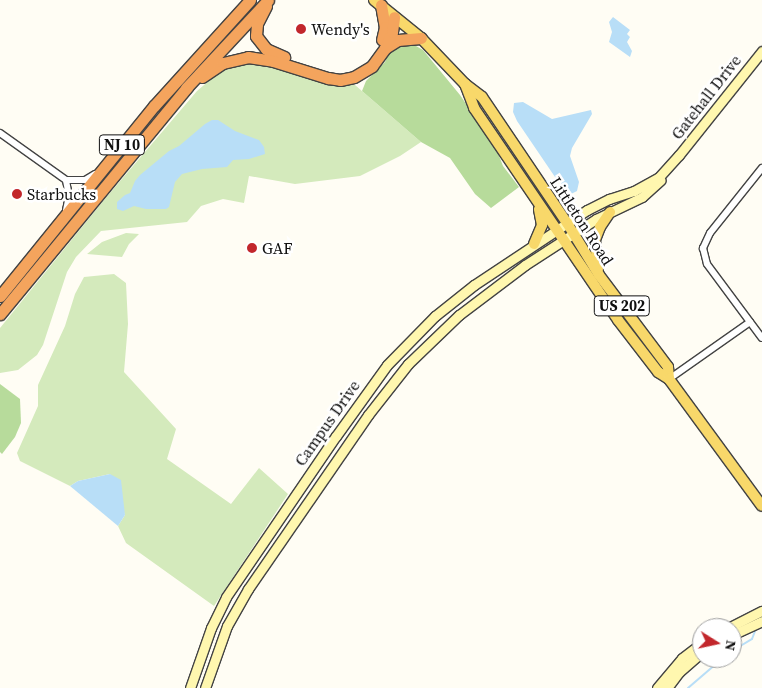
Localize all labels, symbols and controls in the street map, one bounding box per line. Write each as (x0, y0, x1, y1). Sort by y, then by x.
place label: Wendy's (311, 19, 370, 39)
marker: Wendy's (295, 23, 307, 35)
street label: Gatehall Drive (667, 51, 745, 143)
road number: NJ 10 (98, 132, 146, 158)
street label: Littleton Road (546, 173, 618, 269)
place label: Starbucks (27, 184, 96, 204)
marker: Starbucks (11, 188, 23, 200)
place label: GAF (262, 238, 292, 258)
marker: GAF (246, 242, 258, 254)
road number: US 202 (593, 294, 651, 318)
street label: Campus Drive (290, 377, 364, 469)
north arrow (692, 618, 742, 668)
text: N (720, 639, 742, 652)

